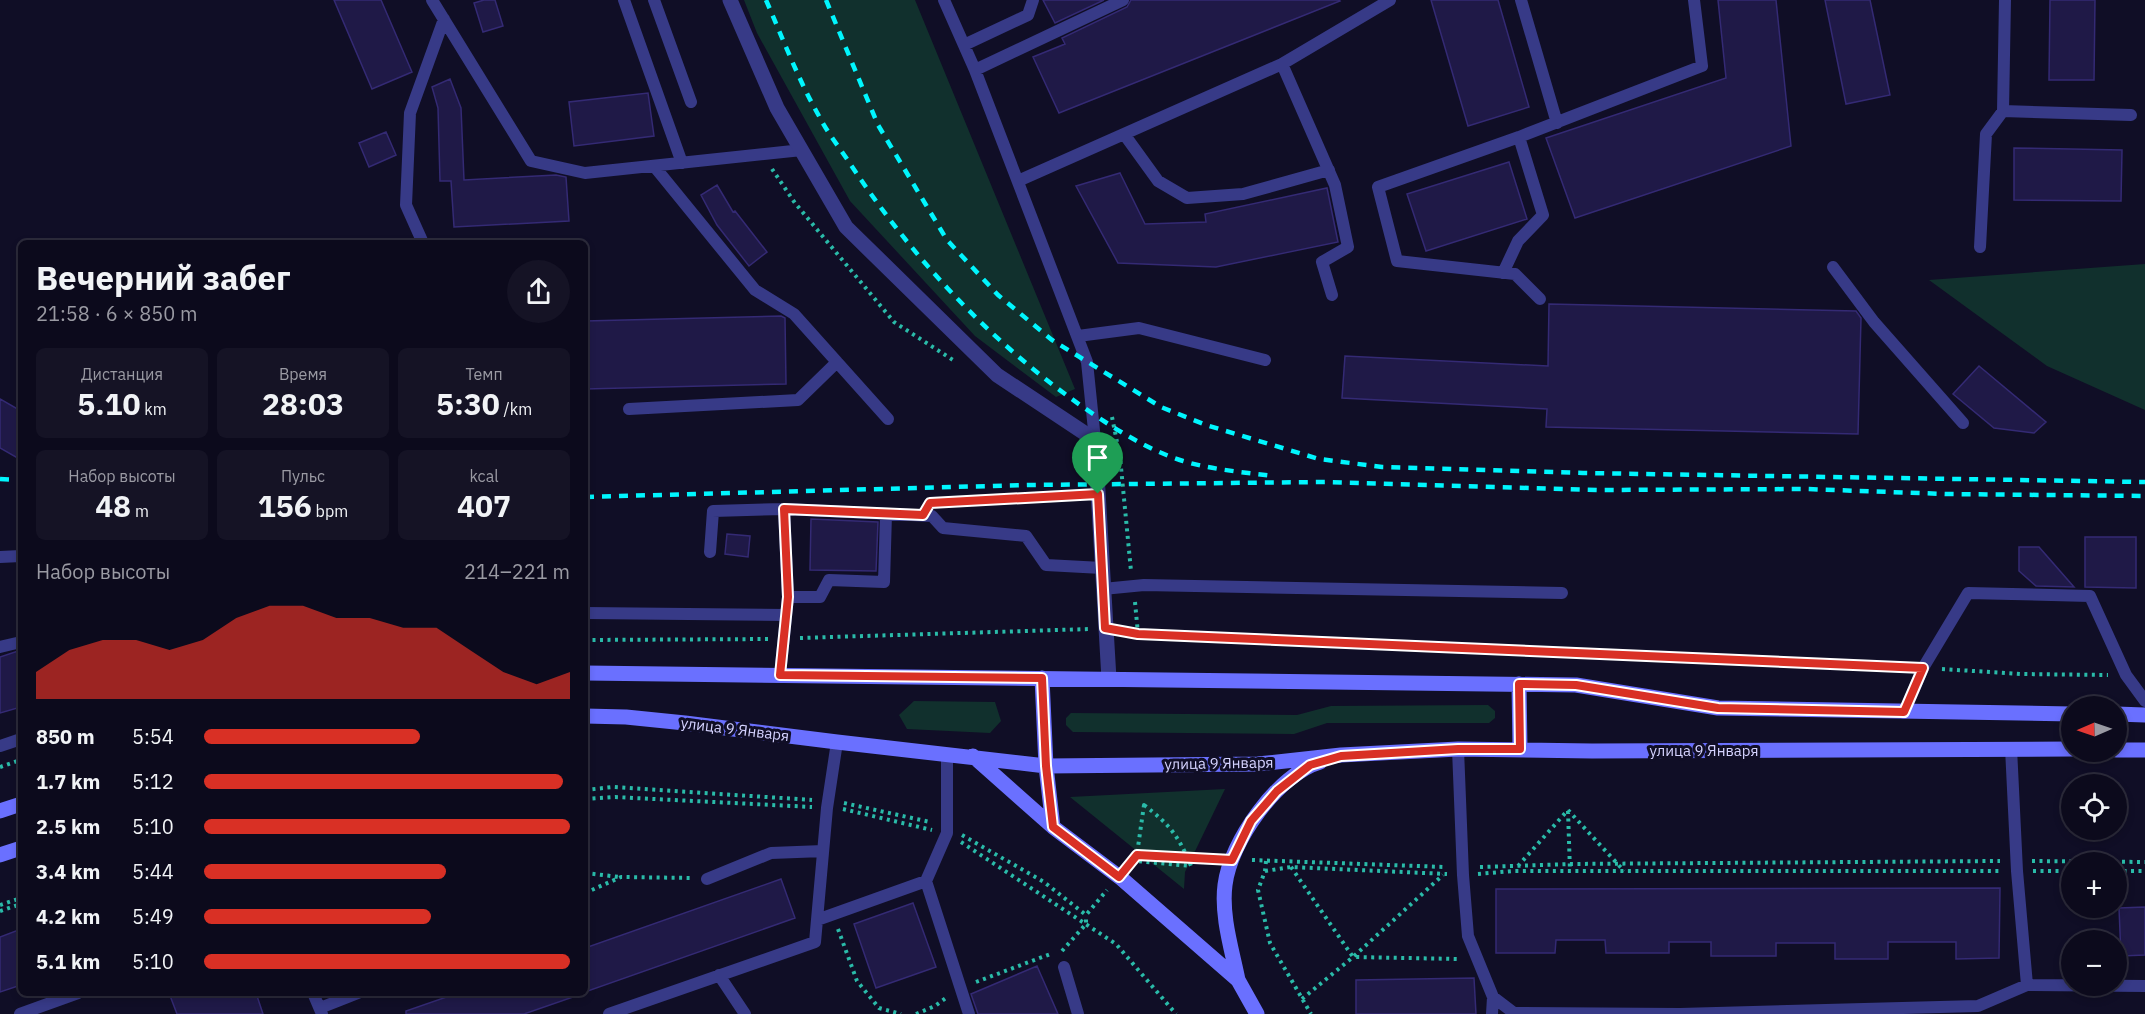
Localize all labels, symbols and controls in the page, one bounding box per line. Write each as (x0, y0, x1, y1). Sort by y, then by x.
text: Вечерний забег (36, 256, 291, 299)
button: share (507, 260, 570, 323)
text: 21:58 · 6 × 850 m (36, 300, 197, 327)
text: Дистанция (81, 364, 163, 384)
text: Время (279, 364, 327, 384)
text: Темп (465, 364, 503, 384)
text: 5.10 (77, 384, 141, 423)
text: 28:03 (262, 384, 344, 423)
text: 5:30 (436, 384, 500, 423)
text: km (141, 399, 167, 419)
text: /km (500, 399, 532, 419)
pin (1072, 432, 1123, 494)
icon: arrive (1081, 441, 1114, 474)
text: Набор высоты (68, 466, 176, 486)
text: Пульс (281, 466, 325, 486)
text: kcal (469, 466, 499, 486)
text: 48 (95, 486, 131, 525)
text: 156 (258, 486, 312, 525)
text: 407 (457, 486, 511, 525)
text: m (131, 501, 149, 521)
text: bpm (312, 501, 348, 521)
text: Набор высоты (36, 558, 170, 585)
text: 214–221 m (464, 558, 570, 585)
north arrow (2061, 696, 2127, 762)
map controls (2061, 696, 2127, 996)
street label: улица 9 Января (680, 713, 790, 745)
text: 850 m (36, 723, 95, 750)
text: 5:54 (132, 723, 174, 750)
street label: улица 9 Января (1649, 741, 1759, 760)
street label: улица 9 Января (1164, 753, 1274, 773)
text: 1.7 km (36, 768, 100, 795)
text: 5:12 (132, 768, 174, 795)
button: locate (2061, 774, 2127, 840)
text: 2.5 km (36, 813, 100, 840)
text: 5:10 (132, 813, 174, 840)
button: + (2061, 852, 2127, 918)
text: 3.4 km (36, 858, 100, 885)
text: 5:44 (132, 858, 174, 885)
text: 4.2 km (36, 903, 100, 930)
text: 5:49 (132, 903, 174, 930)
button: − (2061, 930, 2127, 996)
text: 5.1 km (36, 948, 100, 975)
text: 5:10 (132, 948, 174, 975)

